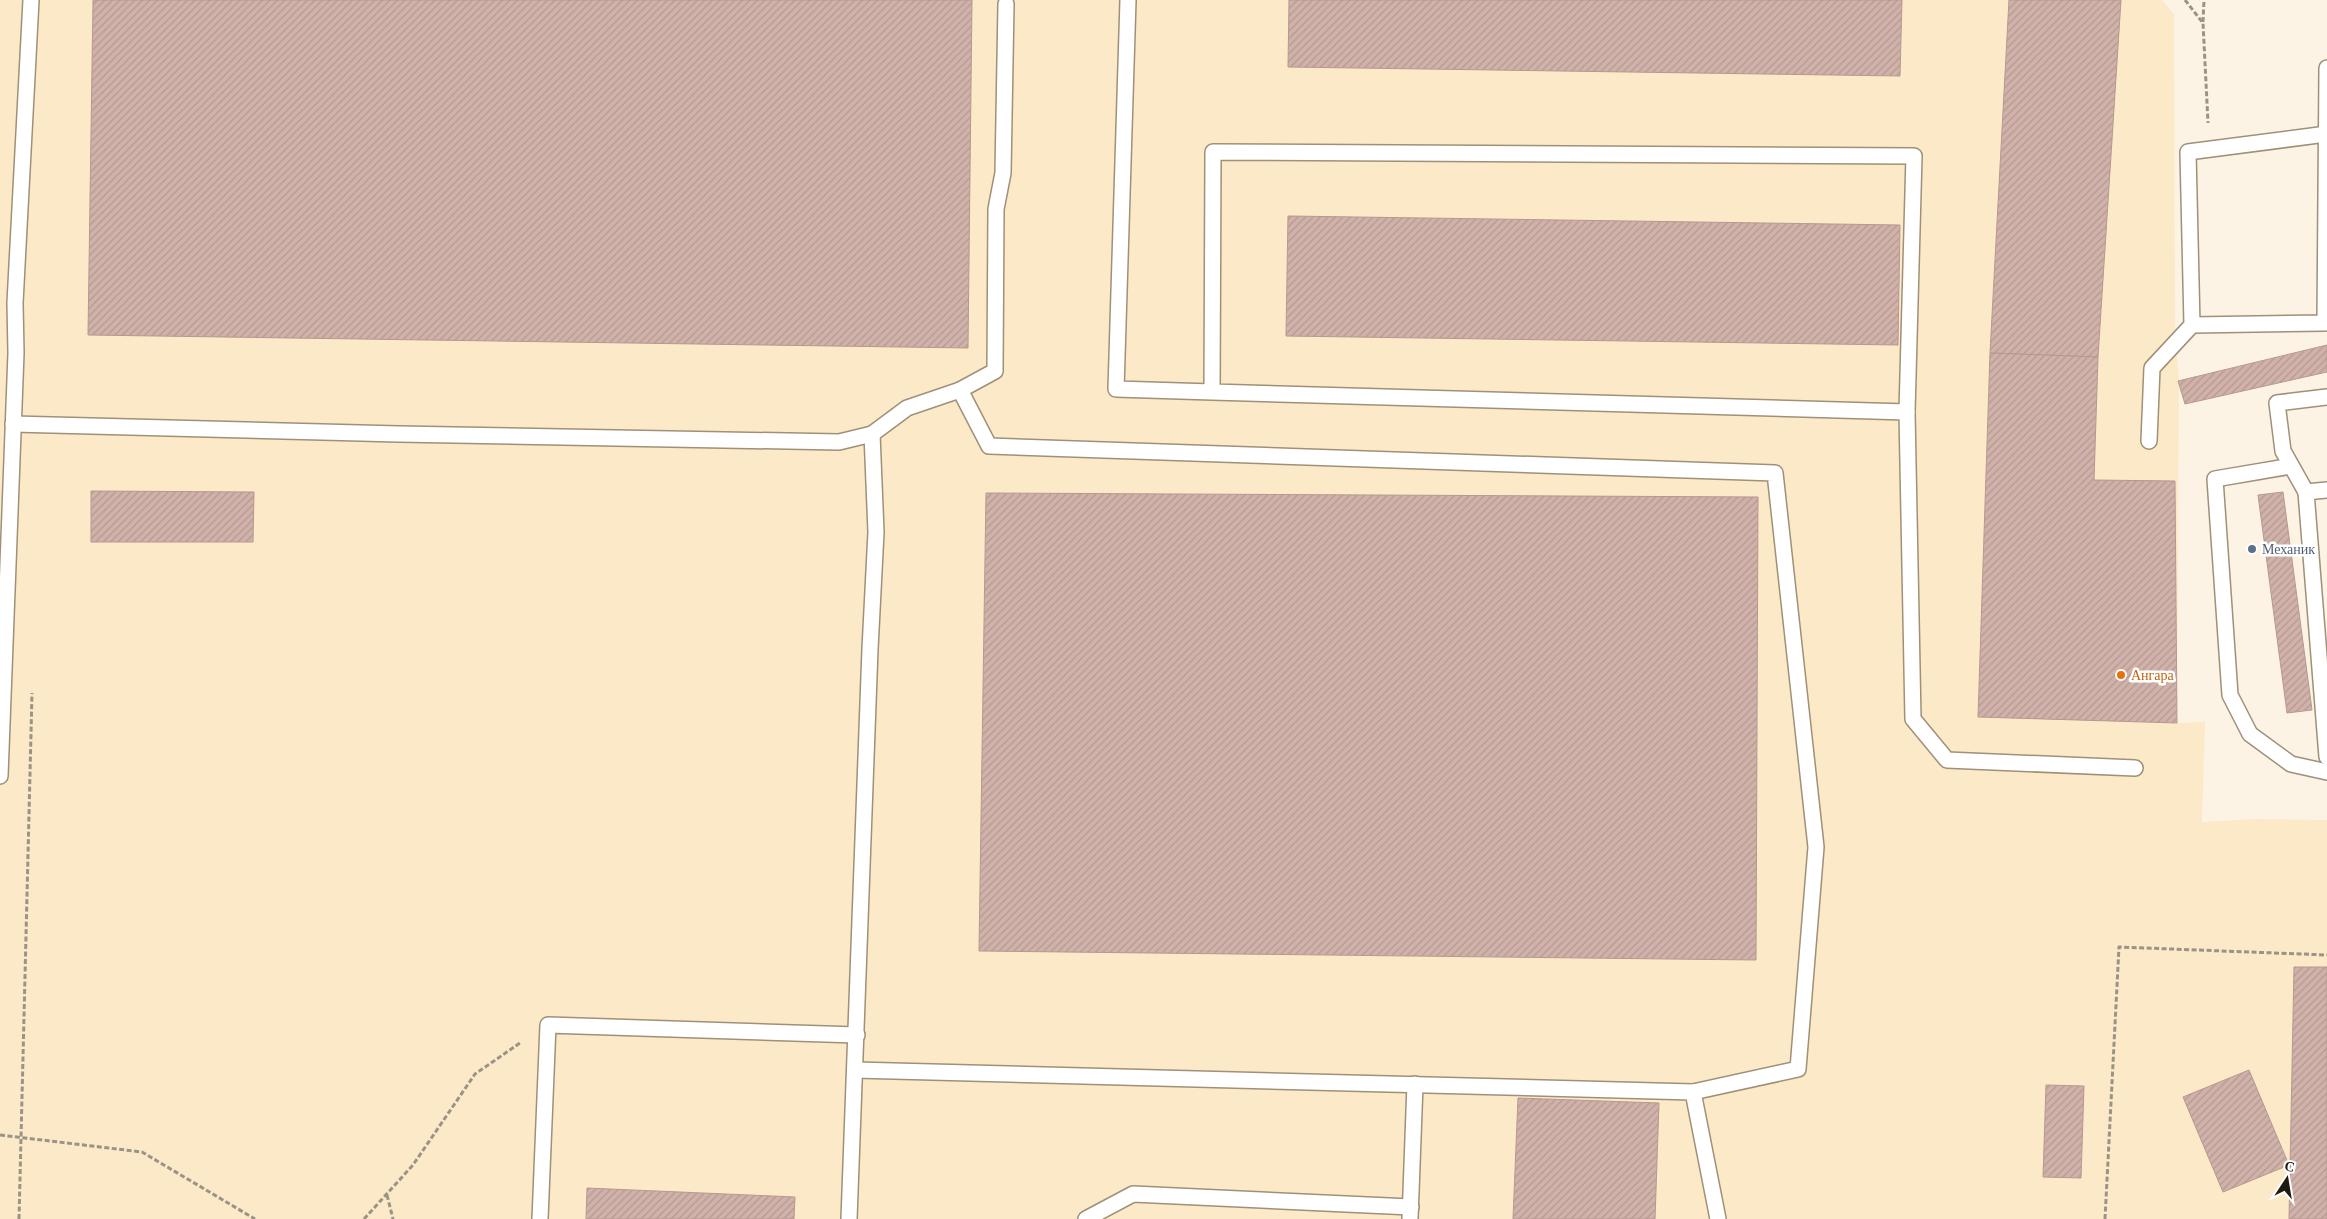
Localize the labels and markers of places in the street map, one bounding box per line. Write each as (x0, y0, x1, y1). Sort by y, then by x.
place label: Механик (2262, 542, 2315, 557)
marker: Механик (2246, 543, 2258, 555)
place label: Ангара (2131, 668, 2175, 683)
marker: Ангара (2115, 669, 2127, 681)

